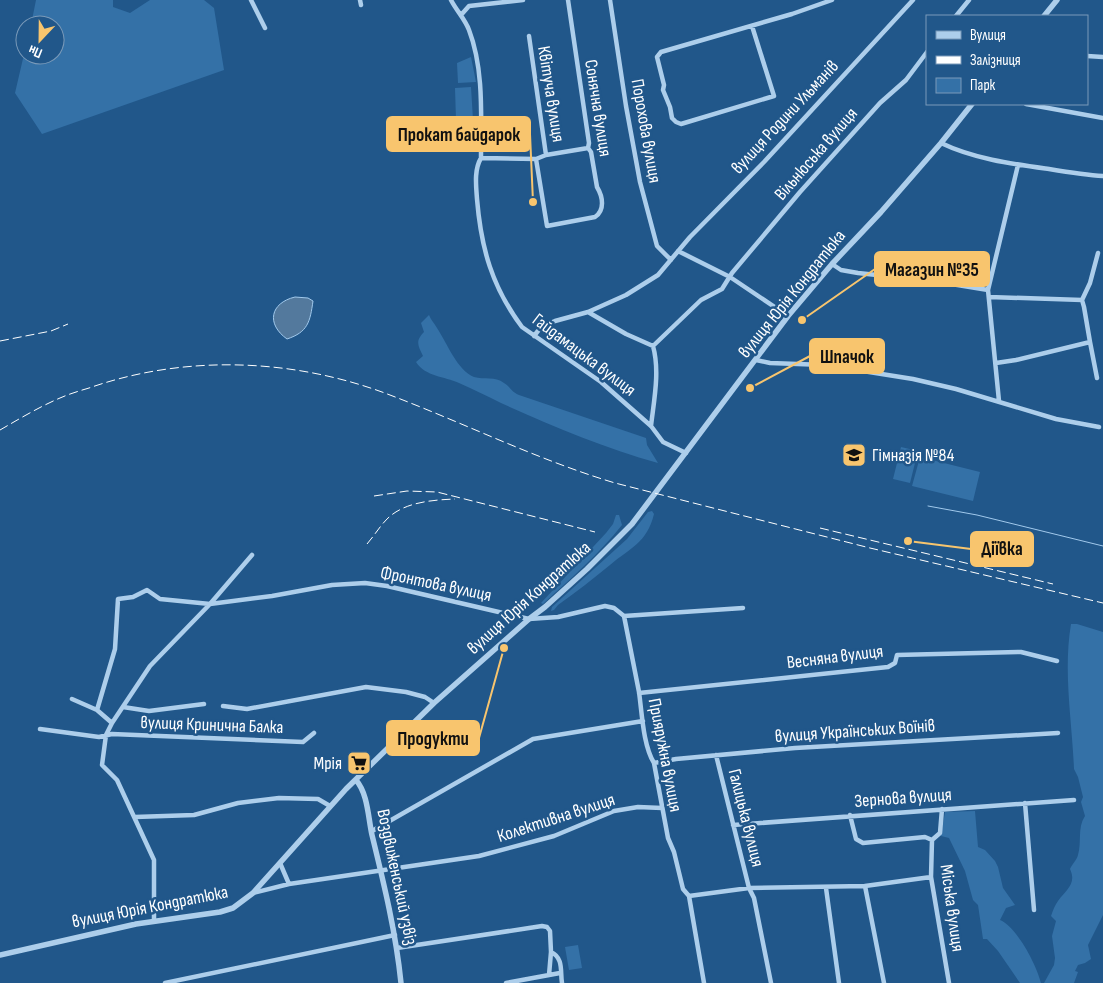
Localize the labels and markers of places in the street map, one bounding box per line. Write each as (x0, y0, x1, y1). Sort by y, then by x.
callout: Прокат байдарок (387, 117, 530, 151)
callout: Магазин №35 (875, 252, 989, 286)
callout: Шпачок (810, 339, 884, 373)
school or university icon: Гімназія №84 (841, 442, 867, 468)
place label: Гімназія №84 (872, 445, 955, 466)
callout: Діївка (971, 532, 1033, 566)
callout: Продукти (387, 721, 479, 755)
supermarket icon: Мрія (346, 750, 372, 776)
place label: Мрія (313, 753, 342, 774)

